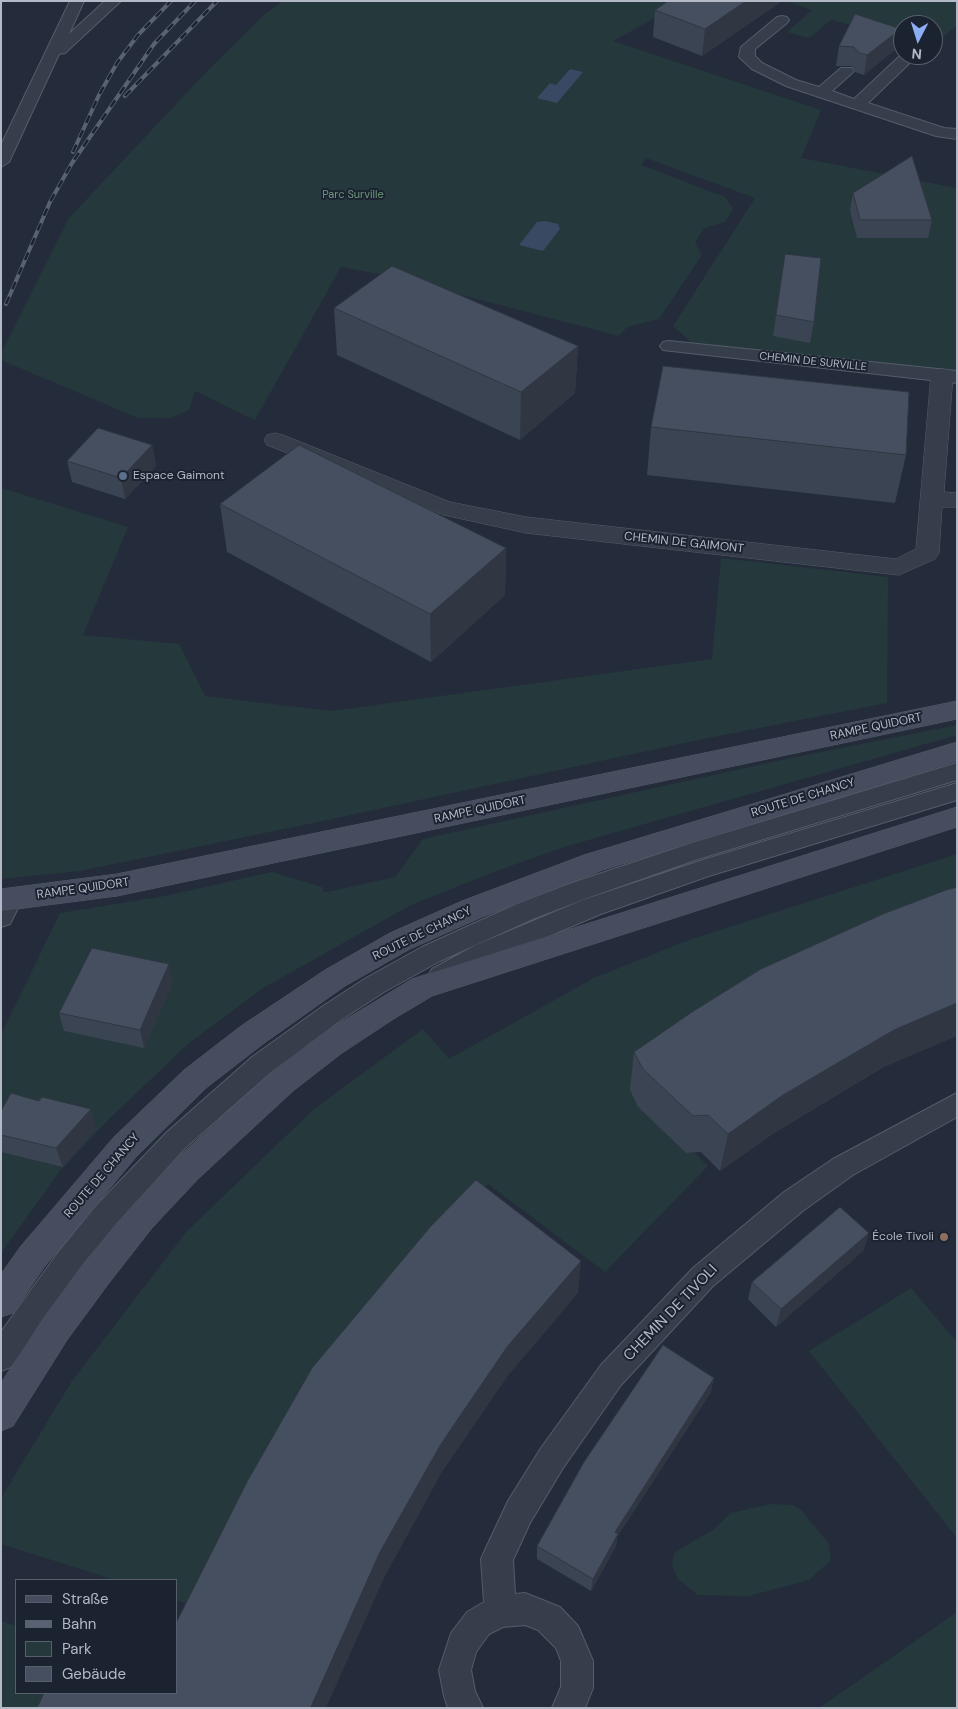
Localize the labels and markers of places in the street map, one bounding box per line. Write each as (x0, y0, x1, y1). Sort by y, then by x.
place label: Espace Gaimont (133, 469, 225, 483)
marker: Espace Gaimont (117, 470, 129, 482)
place label: École Tivoli (872, 1230, 934, 1244)
marker: École Tivoli (938, 1231, 950, 1243)

